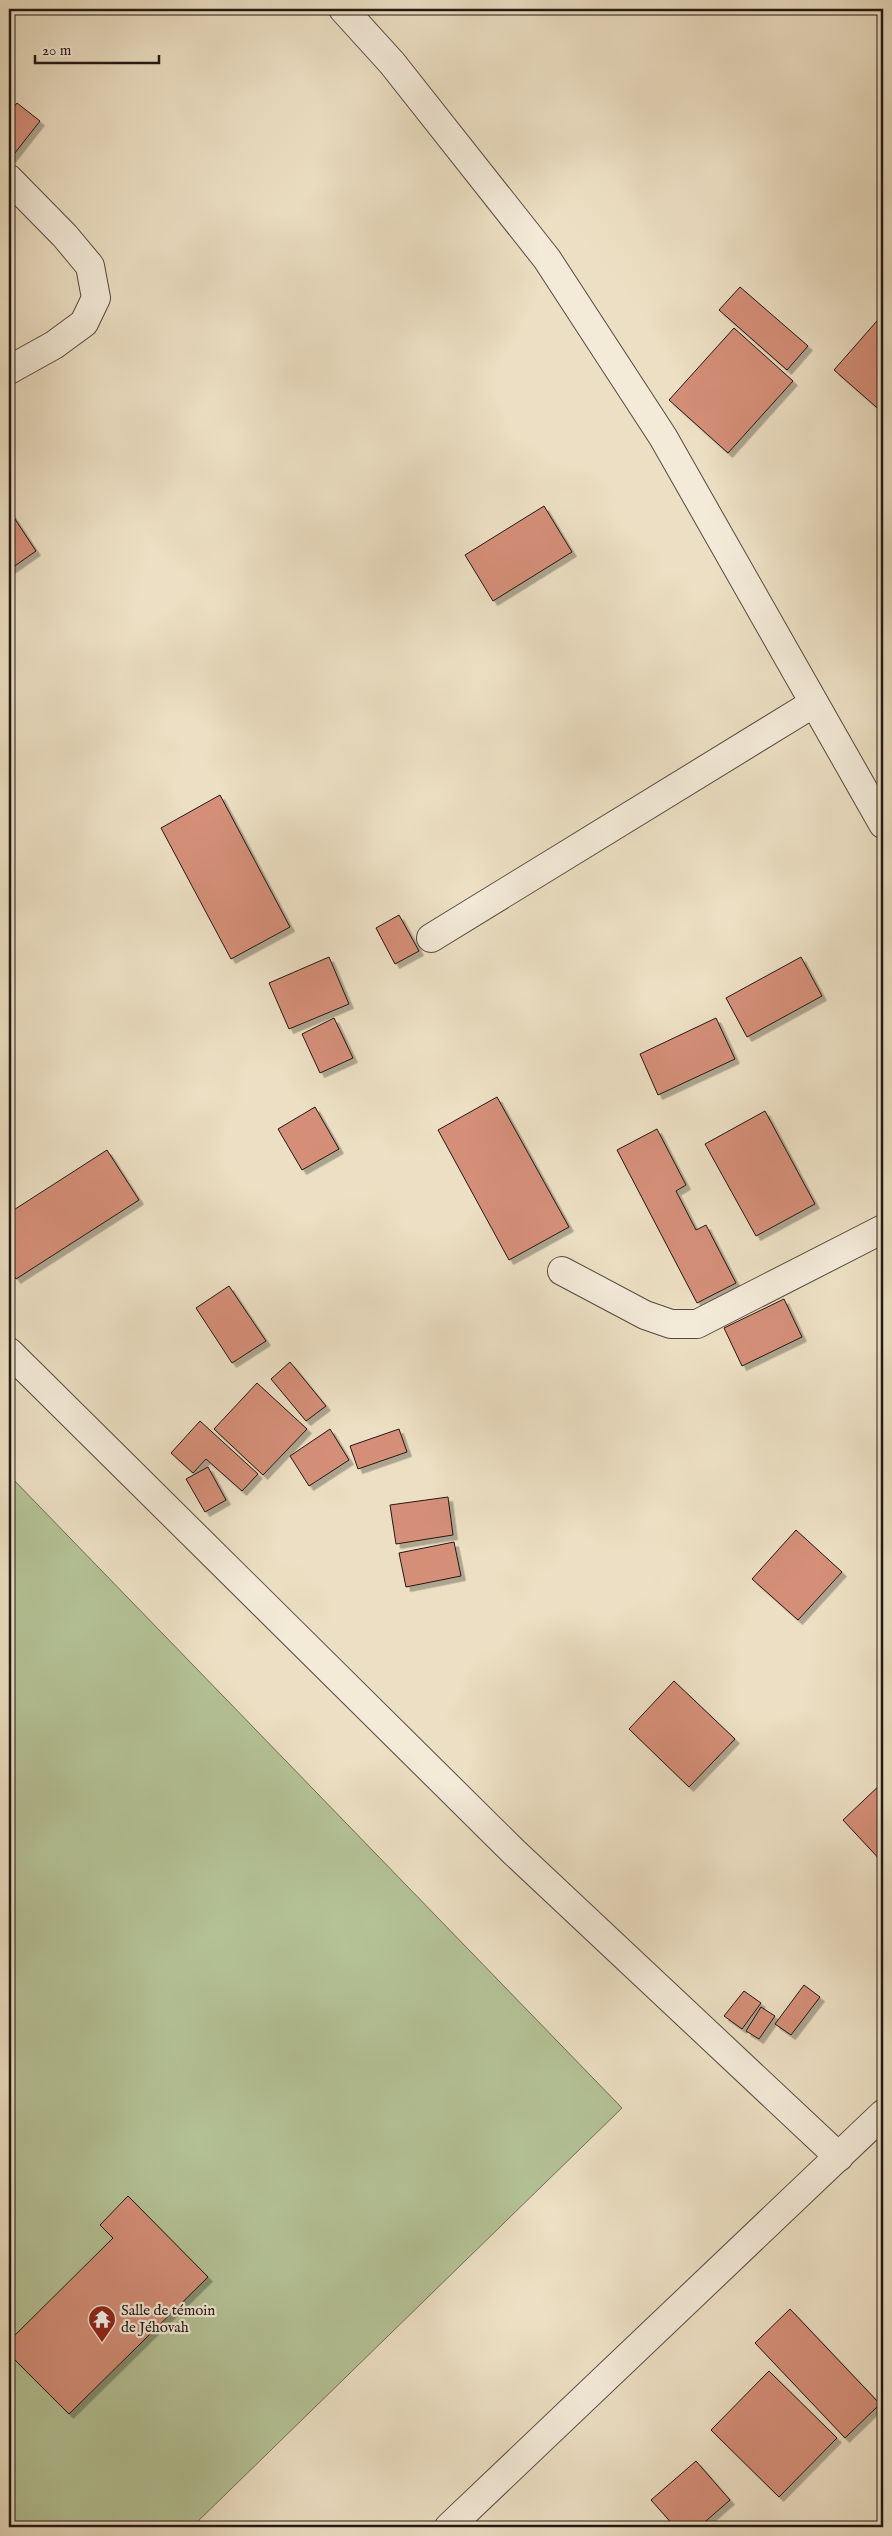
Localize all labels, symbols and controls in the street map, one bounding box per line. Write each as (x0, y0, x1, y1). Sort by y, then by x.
scale bar (35, 32, 159, 64)
text: 20 m (42, 41, 72, 60)
place label: Salle de témoin de Jéhovah (121, 2301, 215, 2337)
temple icon: Salle de témoin de Jéhovah (87, 2304, 117, 2343)

